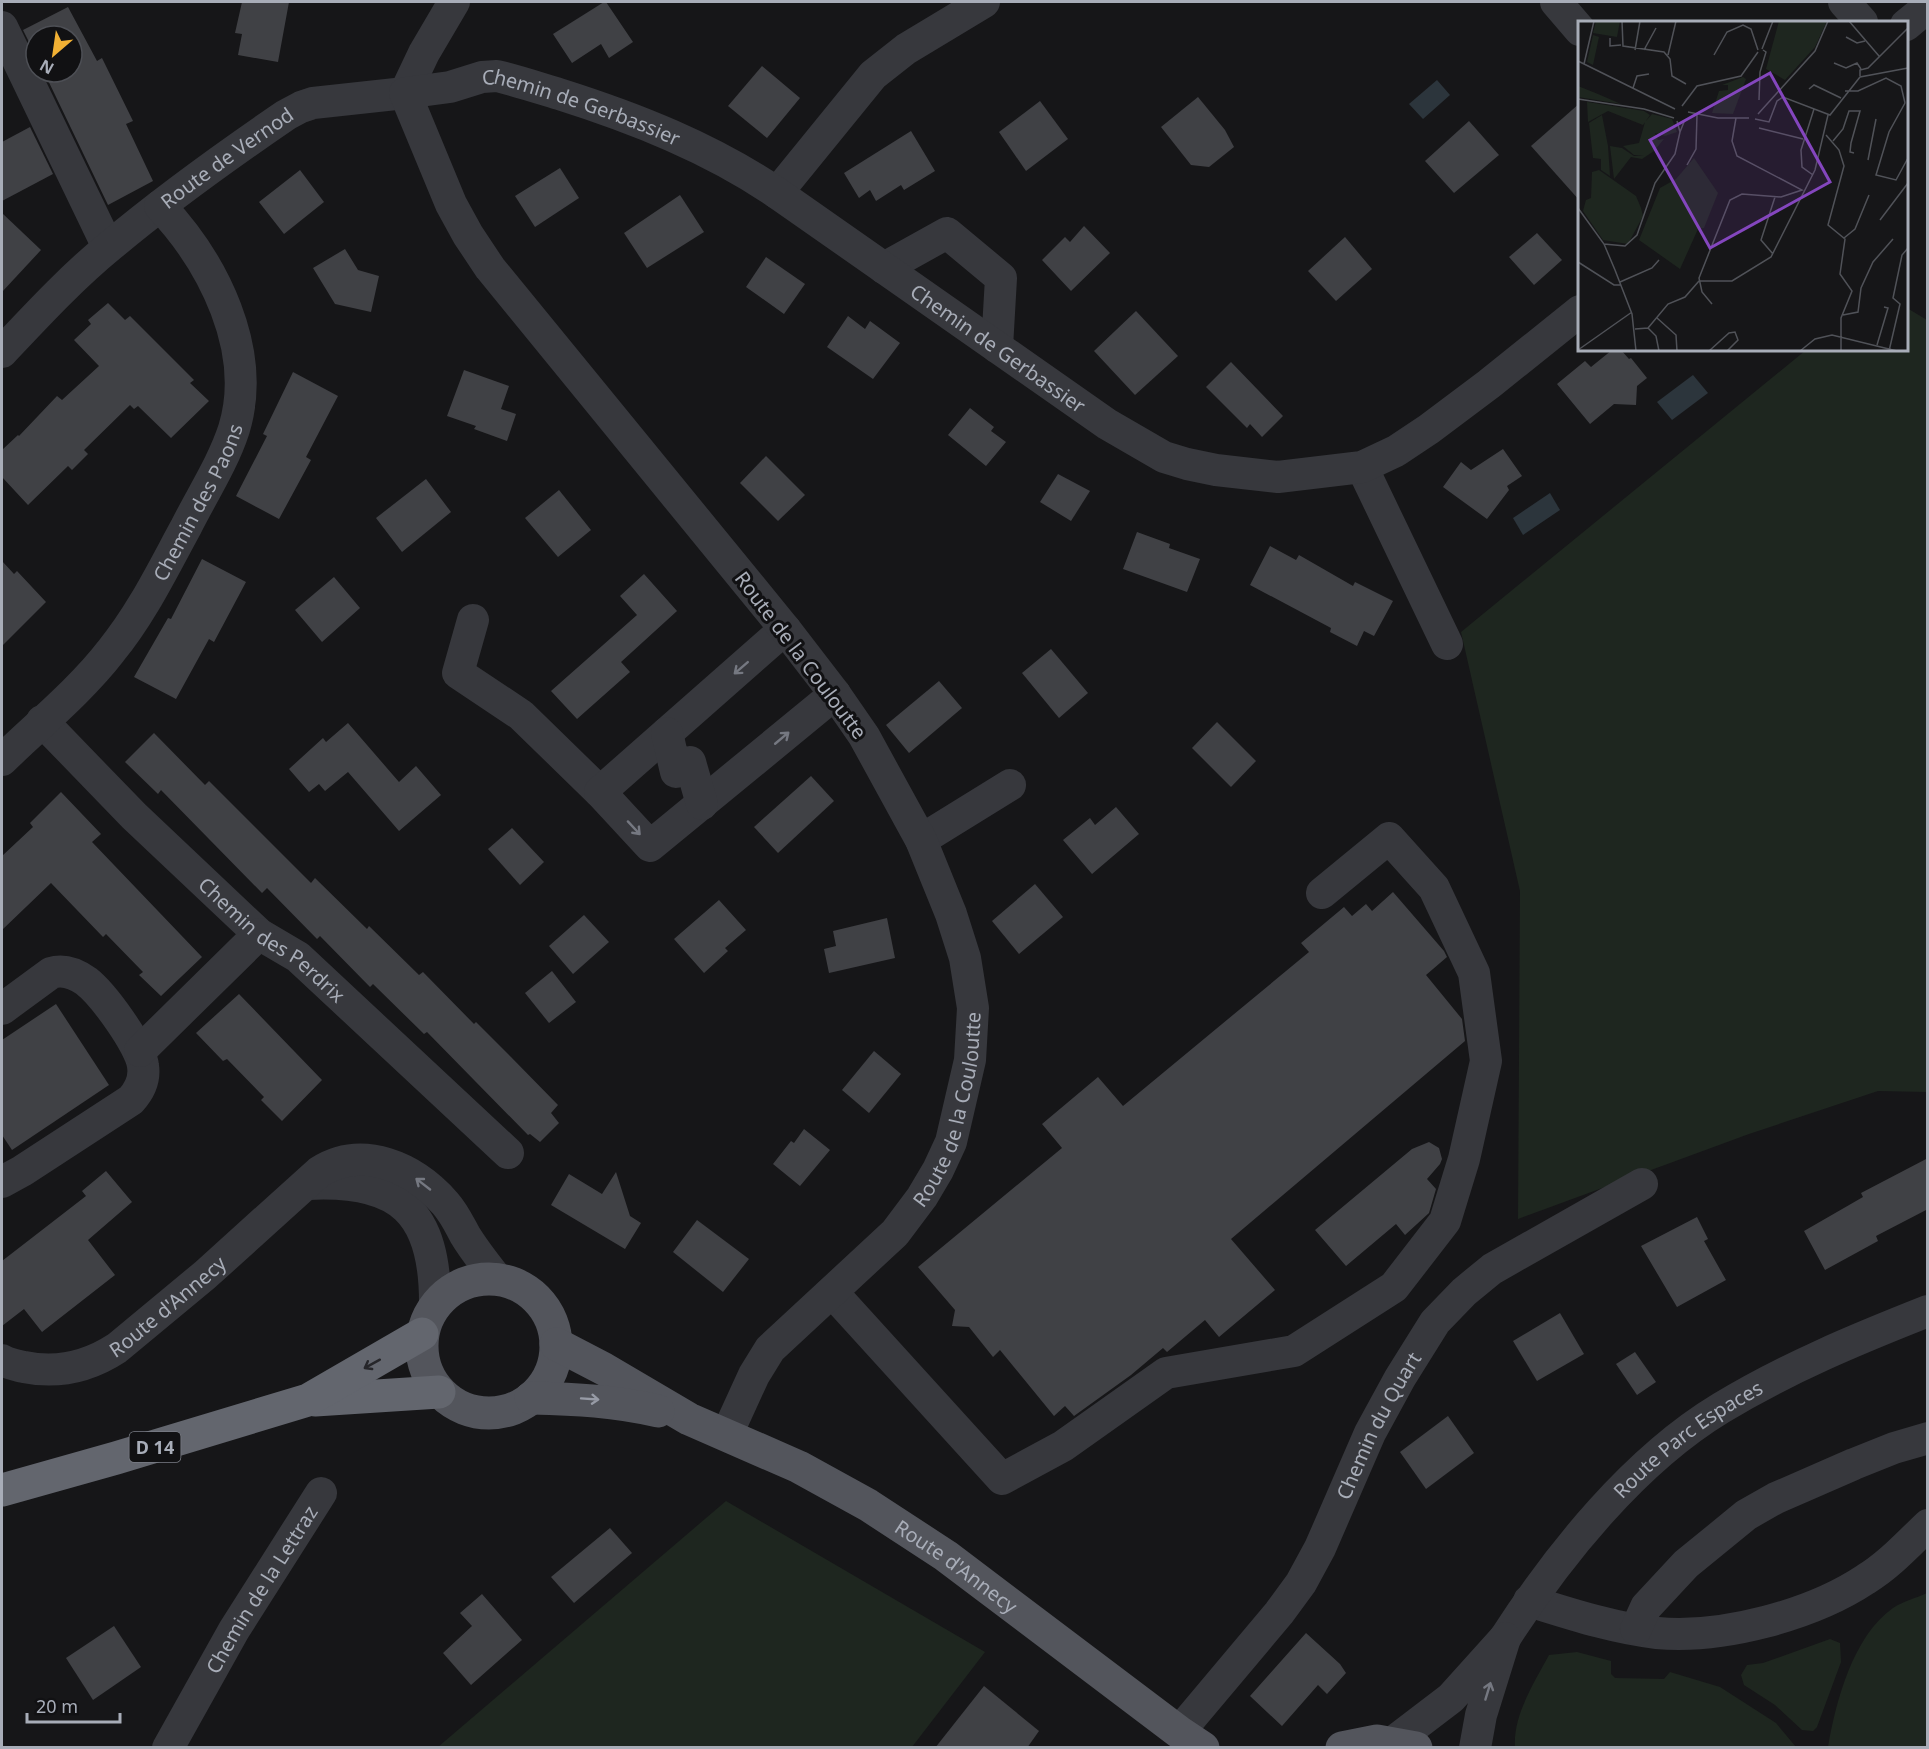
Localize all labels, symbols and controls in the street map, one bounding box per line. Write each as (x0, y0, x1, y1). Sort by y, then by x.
inset map (1578, 21, 1908, 351)
north arrow (24, 24, 84, 84)
text: N (36, 54, 58, 80)
street label: Chemin de Gerbassier (481, 62, 685, 151)
street label: Route de Vernod (155, 101, 298, 214)
street label: Chemin de Gerbassier (905, 277, 1091, 419)
street label: Chemin des Paons (146, 420, 248, 586)
street label: Route de la Couloutte (729, 566, 873, 744)
one-way arrow (734, 661, 749, 675)
one-way arrow (774, 731, 790, 744)
one-way arrow (627, 821, 641, 836)
street label: Chemin des Perdrix (193, 871, 352, 1008)
street label: Route de la Couloutte (906, 1011, 986, 1212)
one-way arrow (416, 1177, 432, 1190)
street label: Route d'Annecy (104, 1249, 232, 1363)
street label: Chemin du Quart (1329, 1347, 1427, 1504)
one-way arrow (364, 1358, 381, 1370)
street label: Route Parc Espaces (1607, 1374, 1767, 1504)
one-way arrow (579, 1394, 599, 1405)
road number: D 14 (130, 1432, 180, 1462)
street label: Chemin de la Lettraz (199, 1500, 323, 1678)
street label: Route d'Annecy (890, 1513, 1024, 1619)
one-way arrow (1483, 1682, 1494, 1701)
scale bar (27, 1686, 120, 1724)
text: 20 m (36, 1694, 78, 1718)

